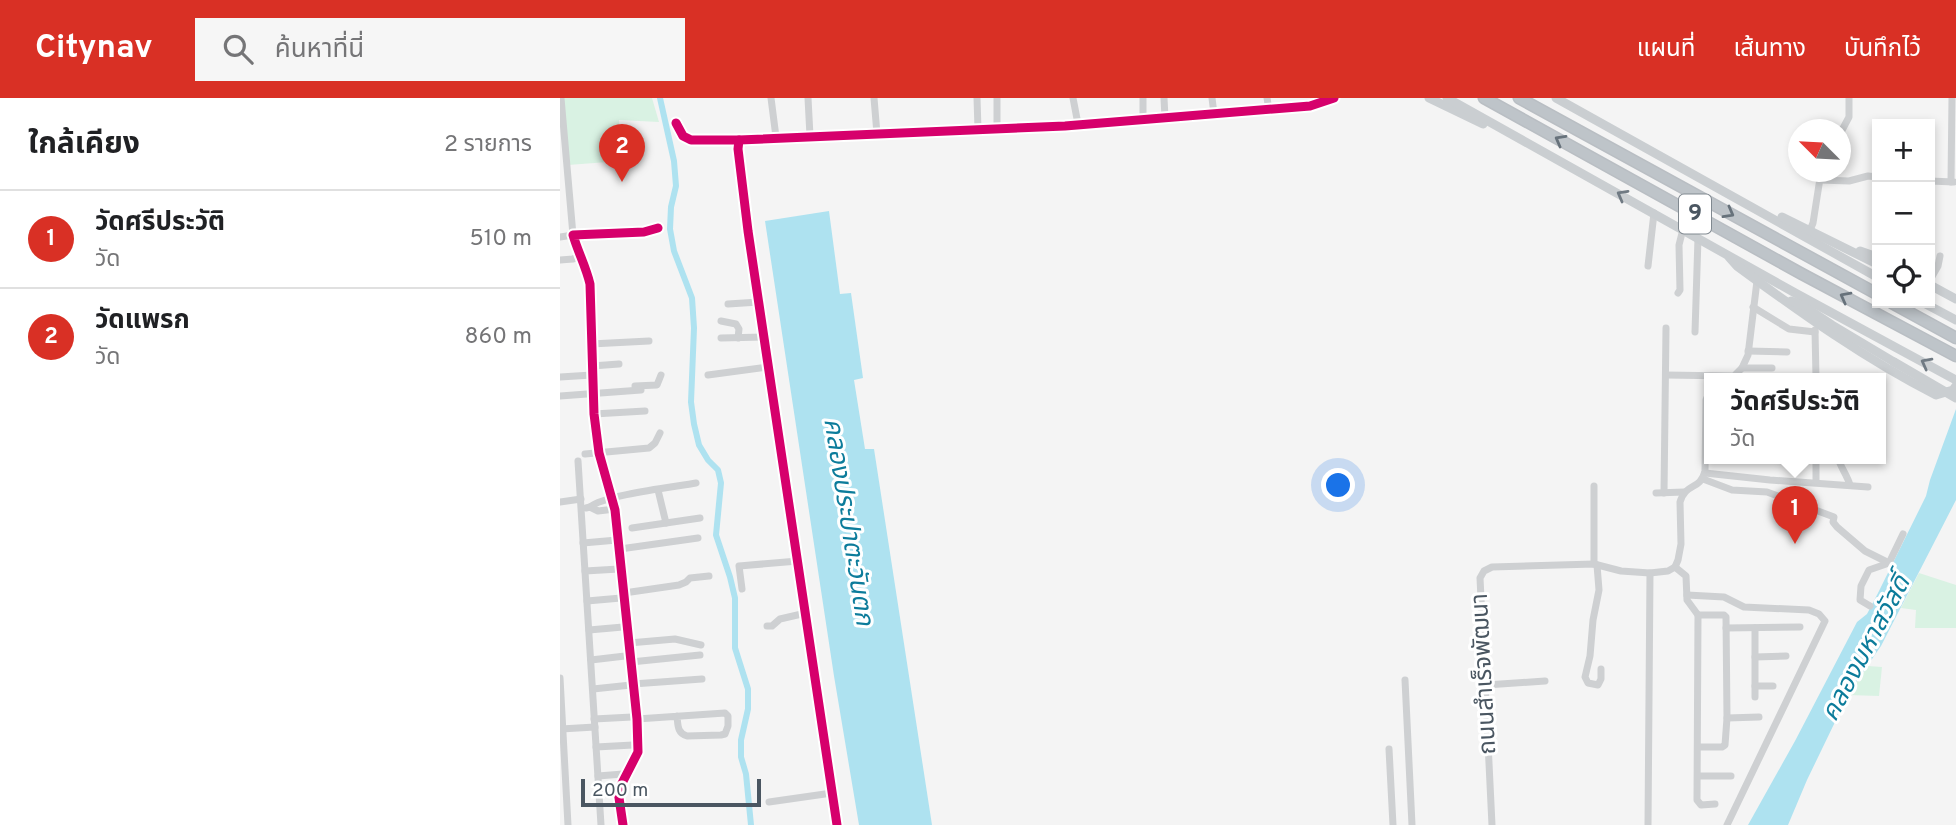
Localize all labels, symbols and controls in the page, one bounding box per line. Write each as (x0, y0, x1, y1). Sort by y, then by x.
search box (195, 18, 685, 81)
text: Citynav (35, 28, 153, 70)
icon: search (219, 30, 257, 68)
text: ค้นหาที่นี่ (275, 34, 364, 67)
text: แผนที่ (1637, 35, 1695, 65)
text: เส้นทาง (1733, 35, 1806, 65)
text: บันทึกไว้ (1844, 35, 1921, 65)
north arrow (1788, 119, 1851, 182)
map controls (1872, 119, 1935, 308)
button: + (1872, 119, 1935, 182)
pin: 2 (599, 124, 645, 182)
text: ใกล้เคียง (28, 127, 140, 164)
text: 2 รายการ (444, 131, 532, 160)
one-way arrow (1555, 135, 1567, 148)
button: − (1872, 182, 1935, 245)
one-way arrow (1616, 190, 1629, 203)
road number: 9 (1679, 195, 1711, 234)
one-way arrow (1722, 205, 1735, 218)
text: วัดศรีประวัติ (95, 207, 225, 240)
text: 1 (46, 225, 56, 254)
text: 510 m (469, 225, 532, 254)
button: locate (1872, 245, 1935, 308)
text: วัด (95, 246, 120, 275)
one-way arrow (1840, 291, 1853, 305)
text: วัดแพรก (95, 305, 190, 338)
text: 2 (44, 323, 58, 352)
text: 860 m (465, 323, 532, 352)
text: วัด (95, 344, 120, 373)
one-way arrow (1921, 358, 1933, 372)
popup (1704, 373, 1886, 464)
text: วัดศรีประวัติ (1730, 387, 1860, 420)
water label: คลองประปาตะวันตก (814, 416, 880, 629)
text: วัด (1730, 426, 1755, 455)
your location (1321, 468, 1355, 502)
pin: 1 (1772, 486, 1818, 544)
water label: คลองมหาสวัสดิ์ (1814, 564, 1922, 727)
street label: ถนนสำเร็จพัฒนา (1465, 593, 1504, 755)
scale bar (581, 776, 761, 808)
text: 200 m (592, 779, 648, 803)

